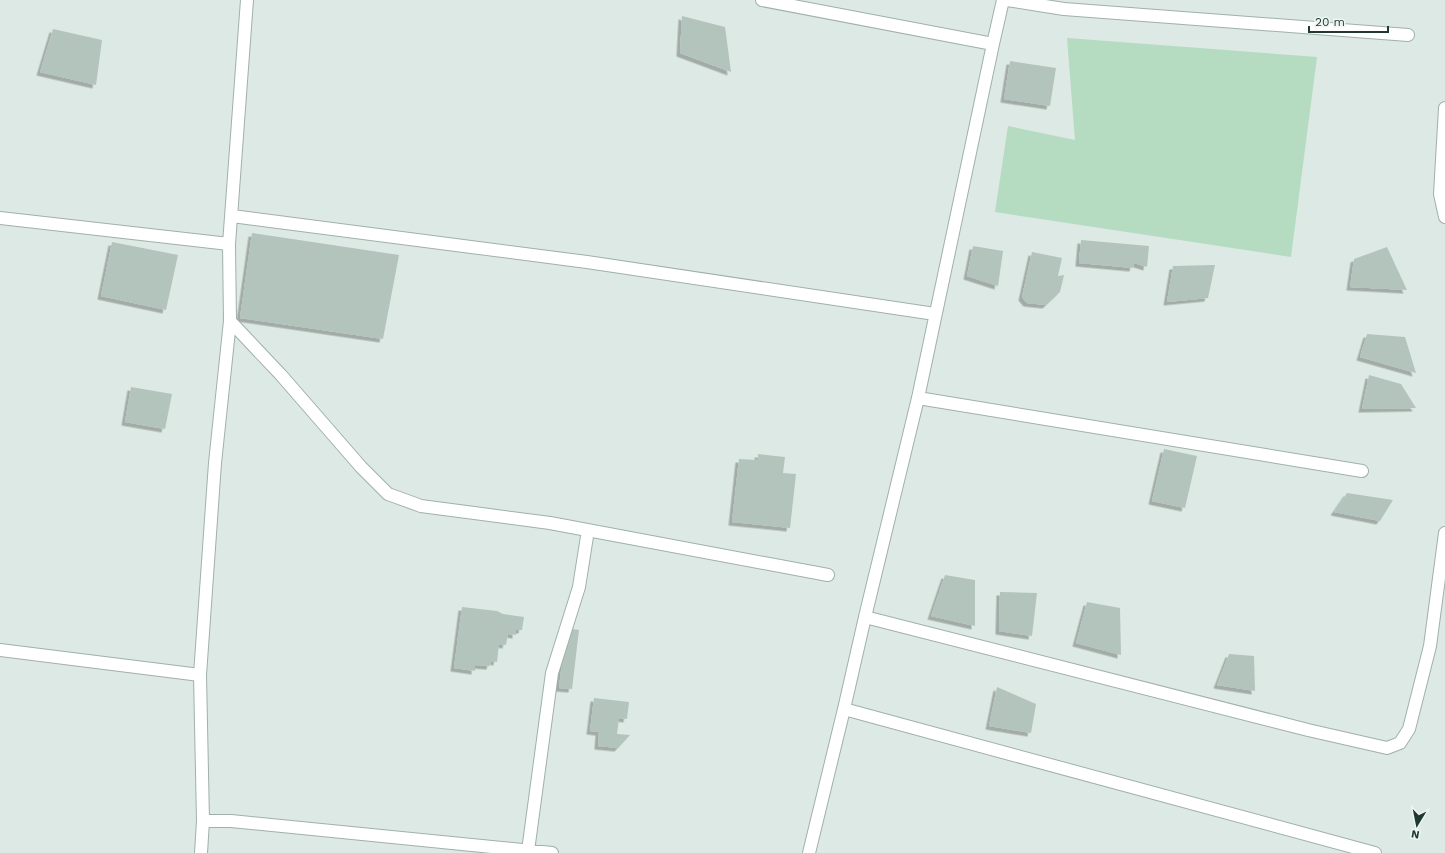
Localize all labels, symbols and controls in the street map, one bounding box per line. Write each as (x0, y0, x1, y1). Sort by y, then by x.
scale bar (1309, 8, 1388, 34)
text: 20 m (1315, 15, 1345, 29)
north arrow (1397, 805, 1437, 845)
text: N (1410, 827, 1420, 841)

